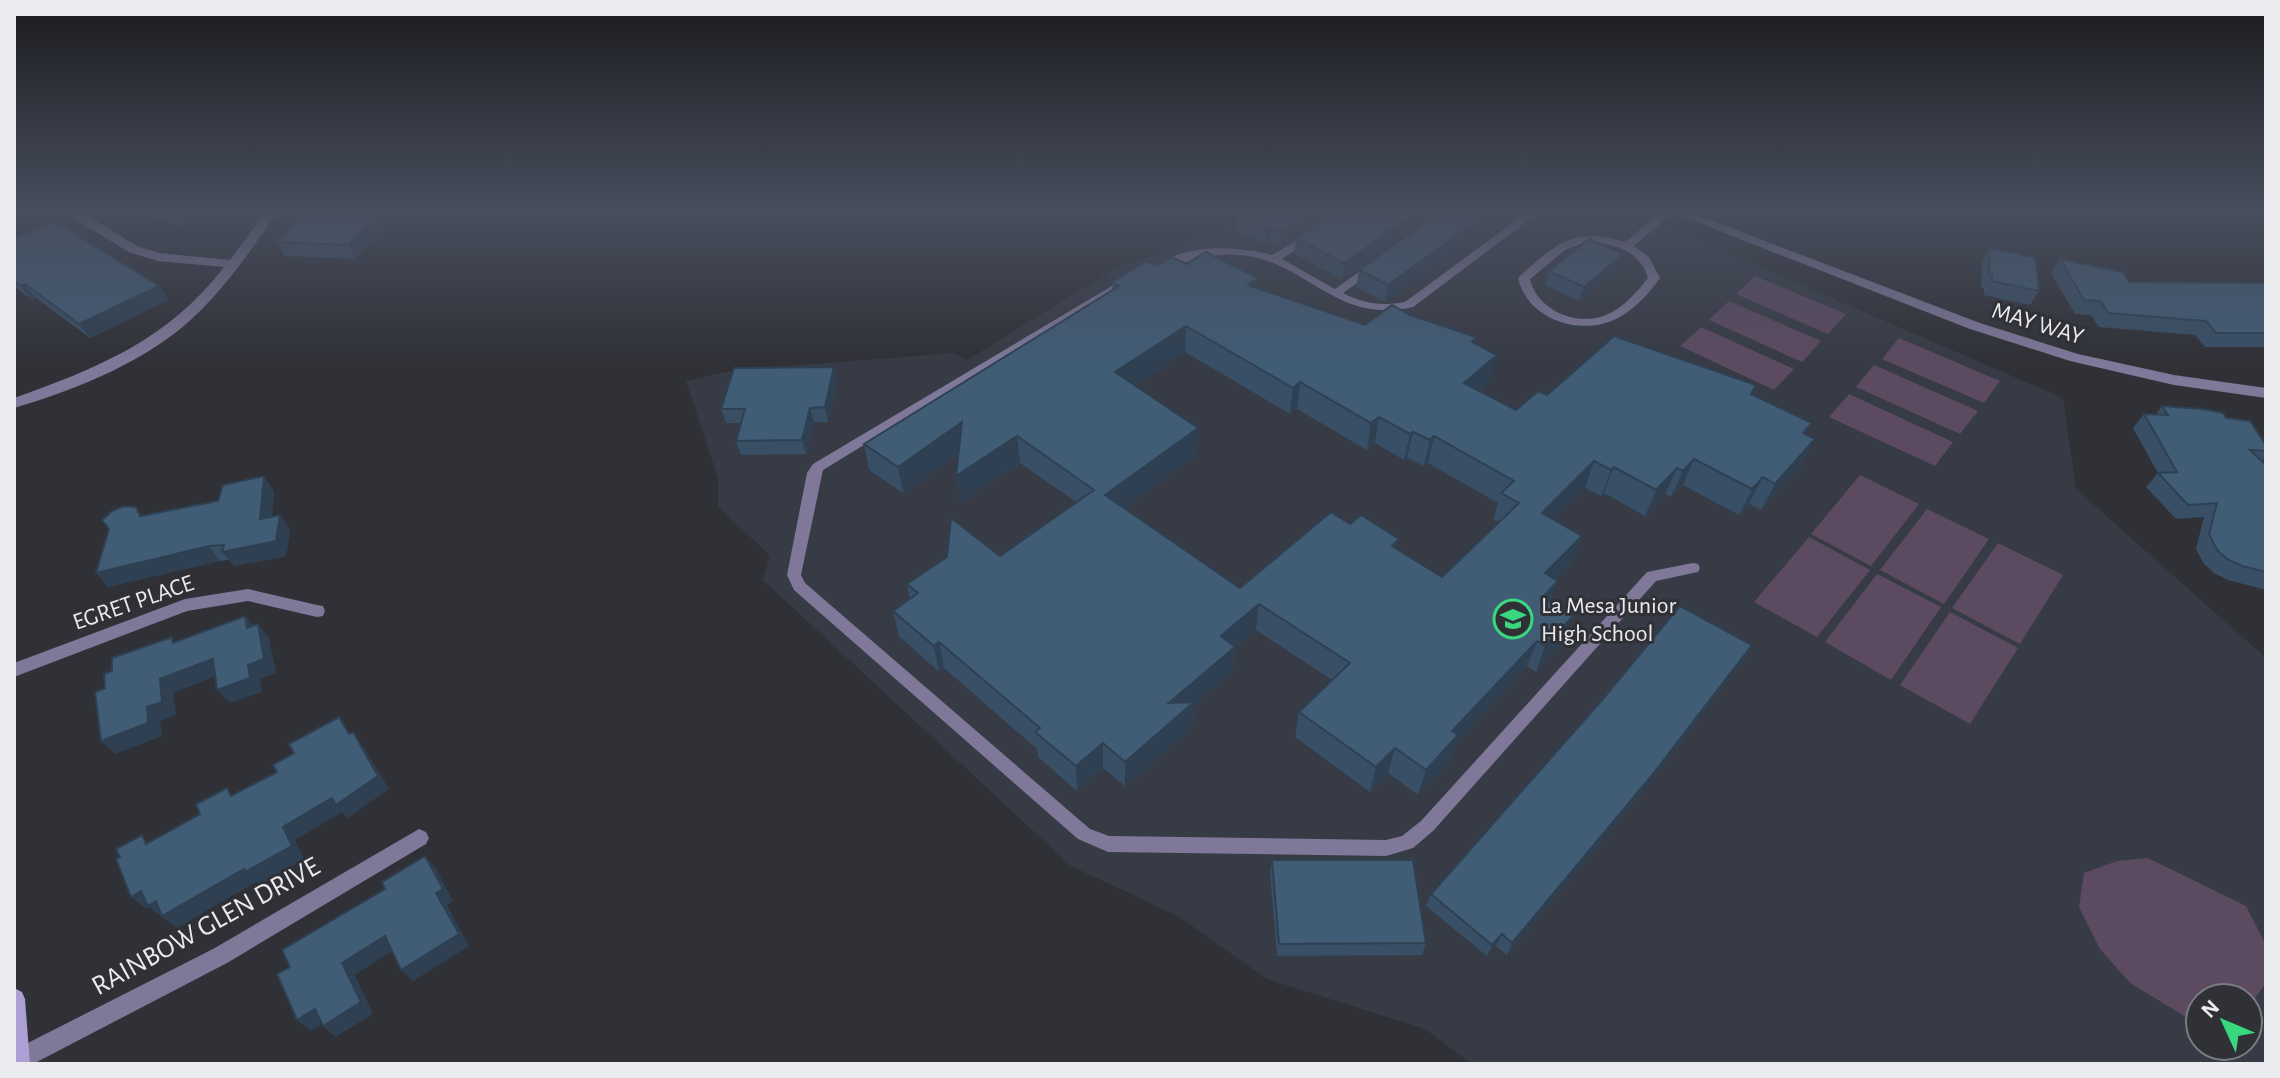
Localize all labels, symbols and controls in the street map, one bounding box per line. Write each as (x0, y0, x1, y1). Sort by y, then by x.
street label: MAY WAY (1989, 299, 2087, 349)
street label: EGRET PLACE (70, 571, 197, 635)
place label: La Mesa Junior High School (1541, 594, 1676, 646)
school or university icon: La Mesa Junior High School (1492, 598, 1534, 640)
street label: RAINBOW GLEN DRIVE (87, 852, 325, 1001)
north arrow (2184, 982, 2264, 1062)
text: N (2197, 996, 2224, 1022)

